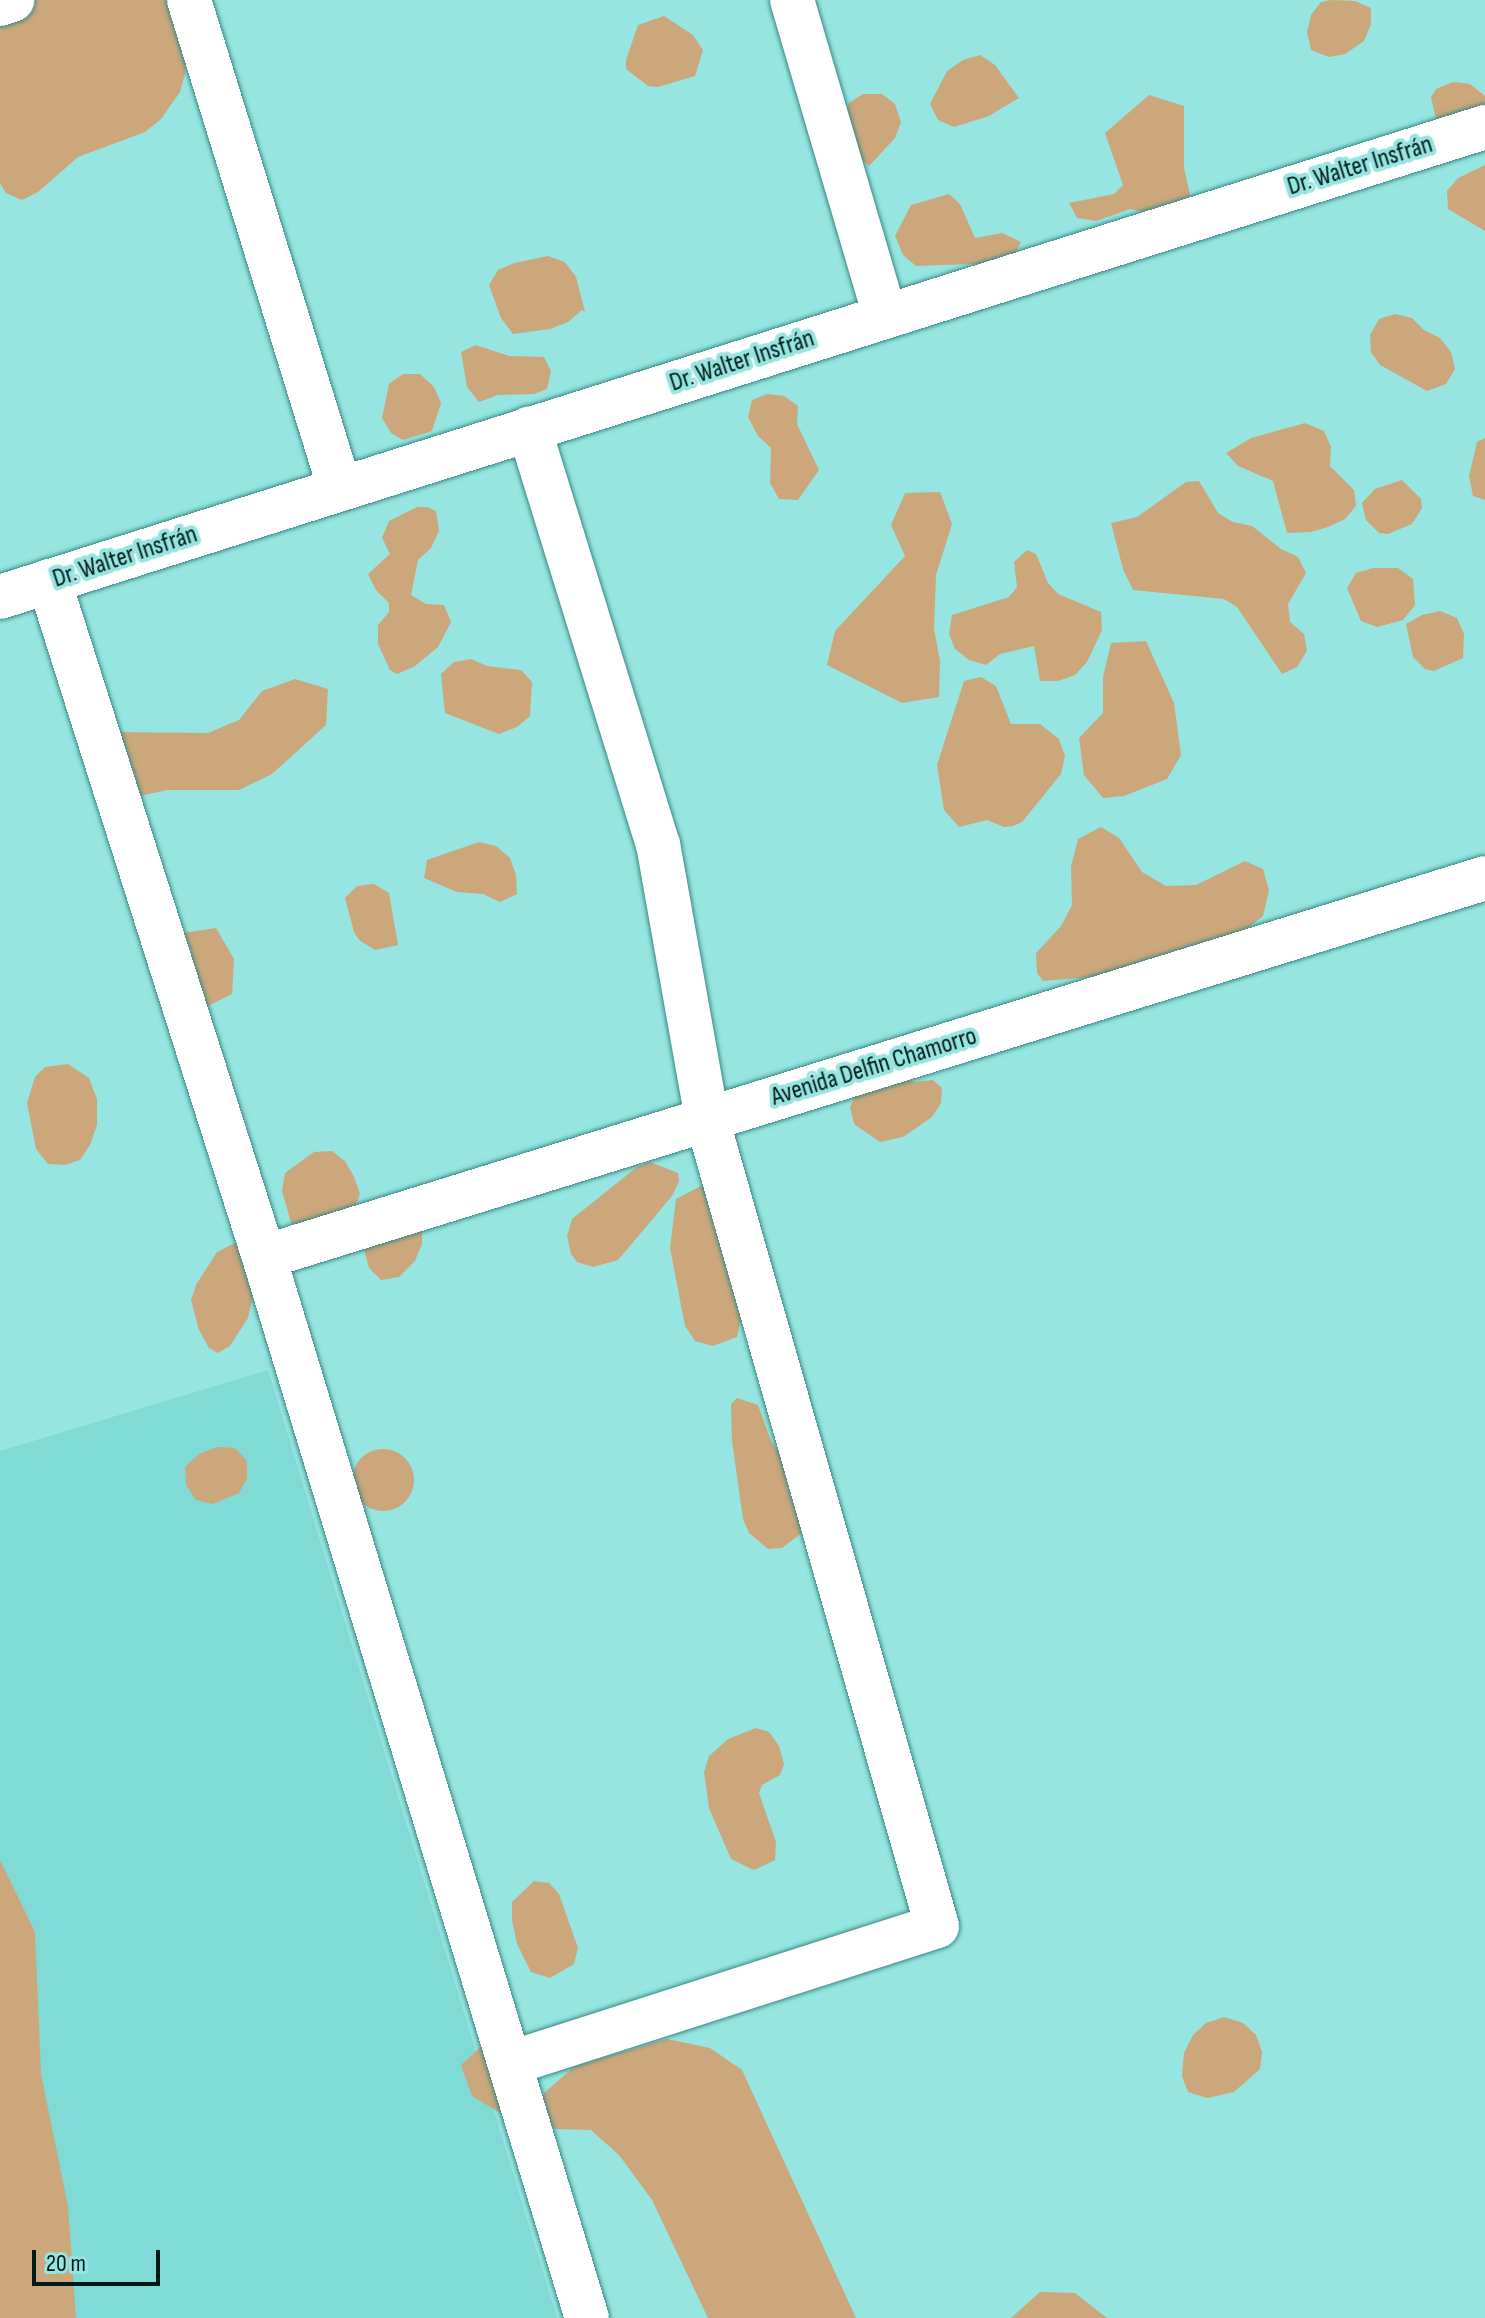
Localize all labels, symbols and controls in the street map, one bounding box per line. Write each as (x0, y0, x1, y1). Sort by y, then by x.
street label: Dr. Walter Insfrán (1284, 129, 1436, 203)
street label: Dr. Walter Insfrán (666, 323, 818, 399)
street label: Dr. Walter Insfrán (49, 519, 201, 595)
street label: Avenida Delfin Chamorro (767, 1021, 981, 1113)
scale bar (36, 2234, 164, 2284)
text: 20 m (46, 2249, 86, 2278)

